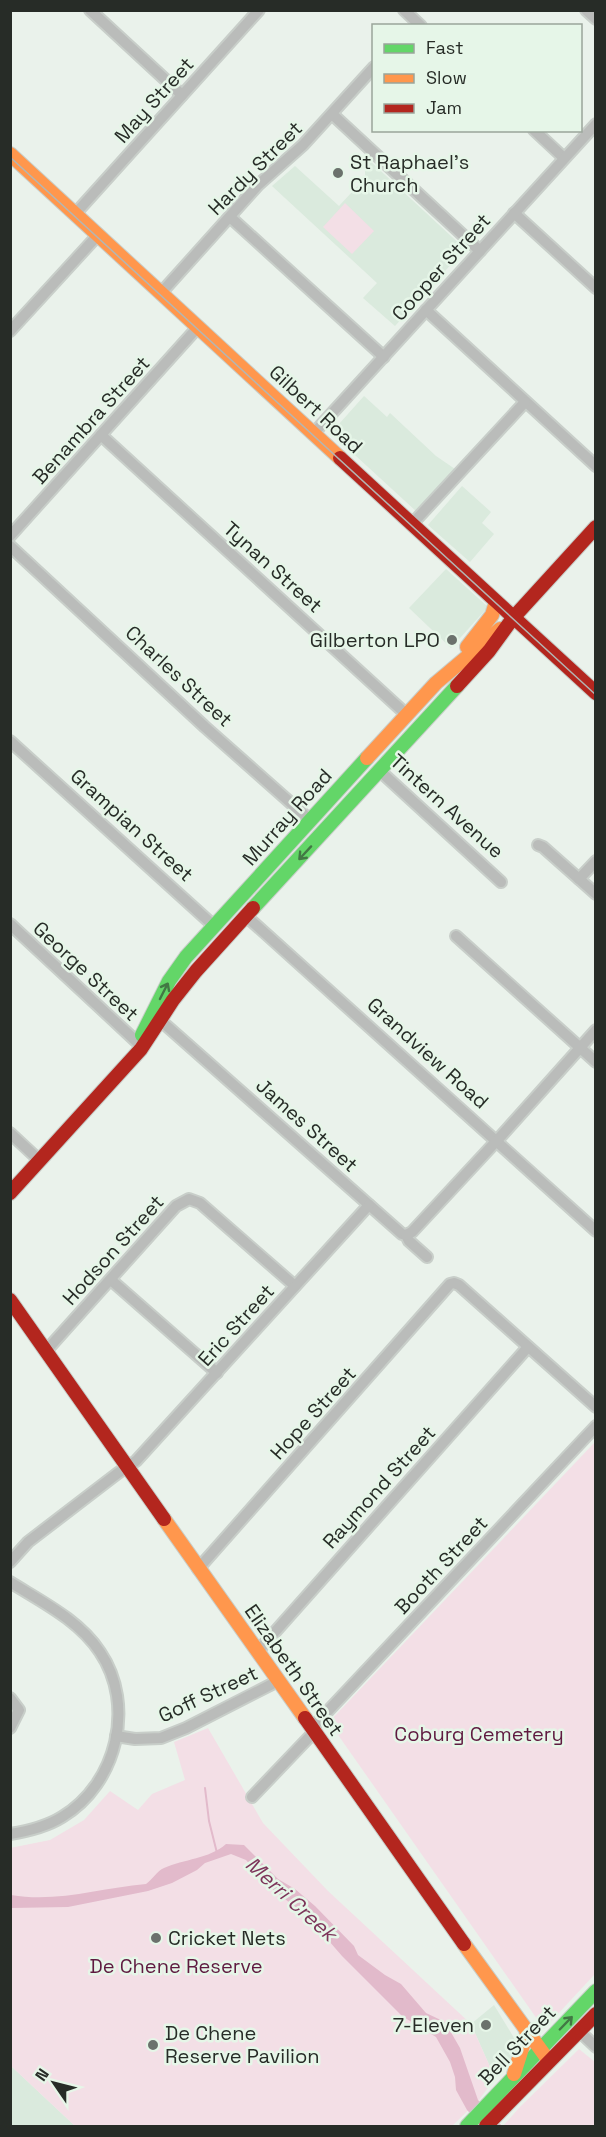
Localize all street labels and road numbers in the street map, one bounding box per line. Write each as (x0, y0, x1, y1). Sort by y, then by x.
street label: May Street (109, 52, 199, 148)
street label: Hardy Street (202, 115, 308, 221)
street label: Cooper Street (386, 208, 496, 326)
street label: Benambra Street (27, 350, 155, 490)
street label: Gilbert Road (264, 359, 368, 459)
street label: Tynan Street (218, 516, 328, 618)
street label: Charles Street (120, 620, 238, 732)
street label: Tintern Avenue (385, 748, 509, 864)
street label: Grampian Street (65, 763, 199, 887)
street label: Murray Road (237, 763, 337, 871)
street label: George Street (28, 915, 144, 1027)
street label: Grandview Road (362, 992, 494, 1114)
street label: James Street (250, 1072, 364, 1178)
street label: Hodson Street (57, 1189, 169, 1311)
street label: Eric Street (192, 1278, 280, 1372)
street label: Hope Street (264, 1361, 362, 1465)
street label: Raymond Street (317, 1420, 441, 1554)
street label: Booth Street (389, 1510, 493, 1620)
street label: Elizabeth Street (239, 1599, 349, 1741)
street label: Goff Street (154, 1660, 262, 1728)
street label: Bell Street (473, 2000, 561, 2090)

